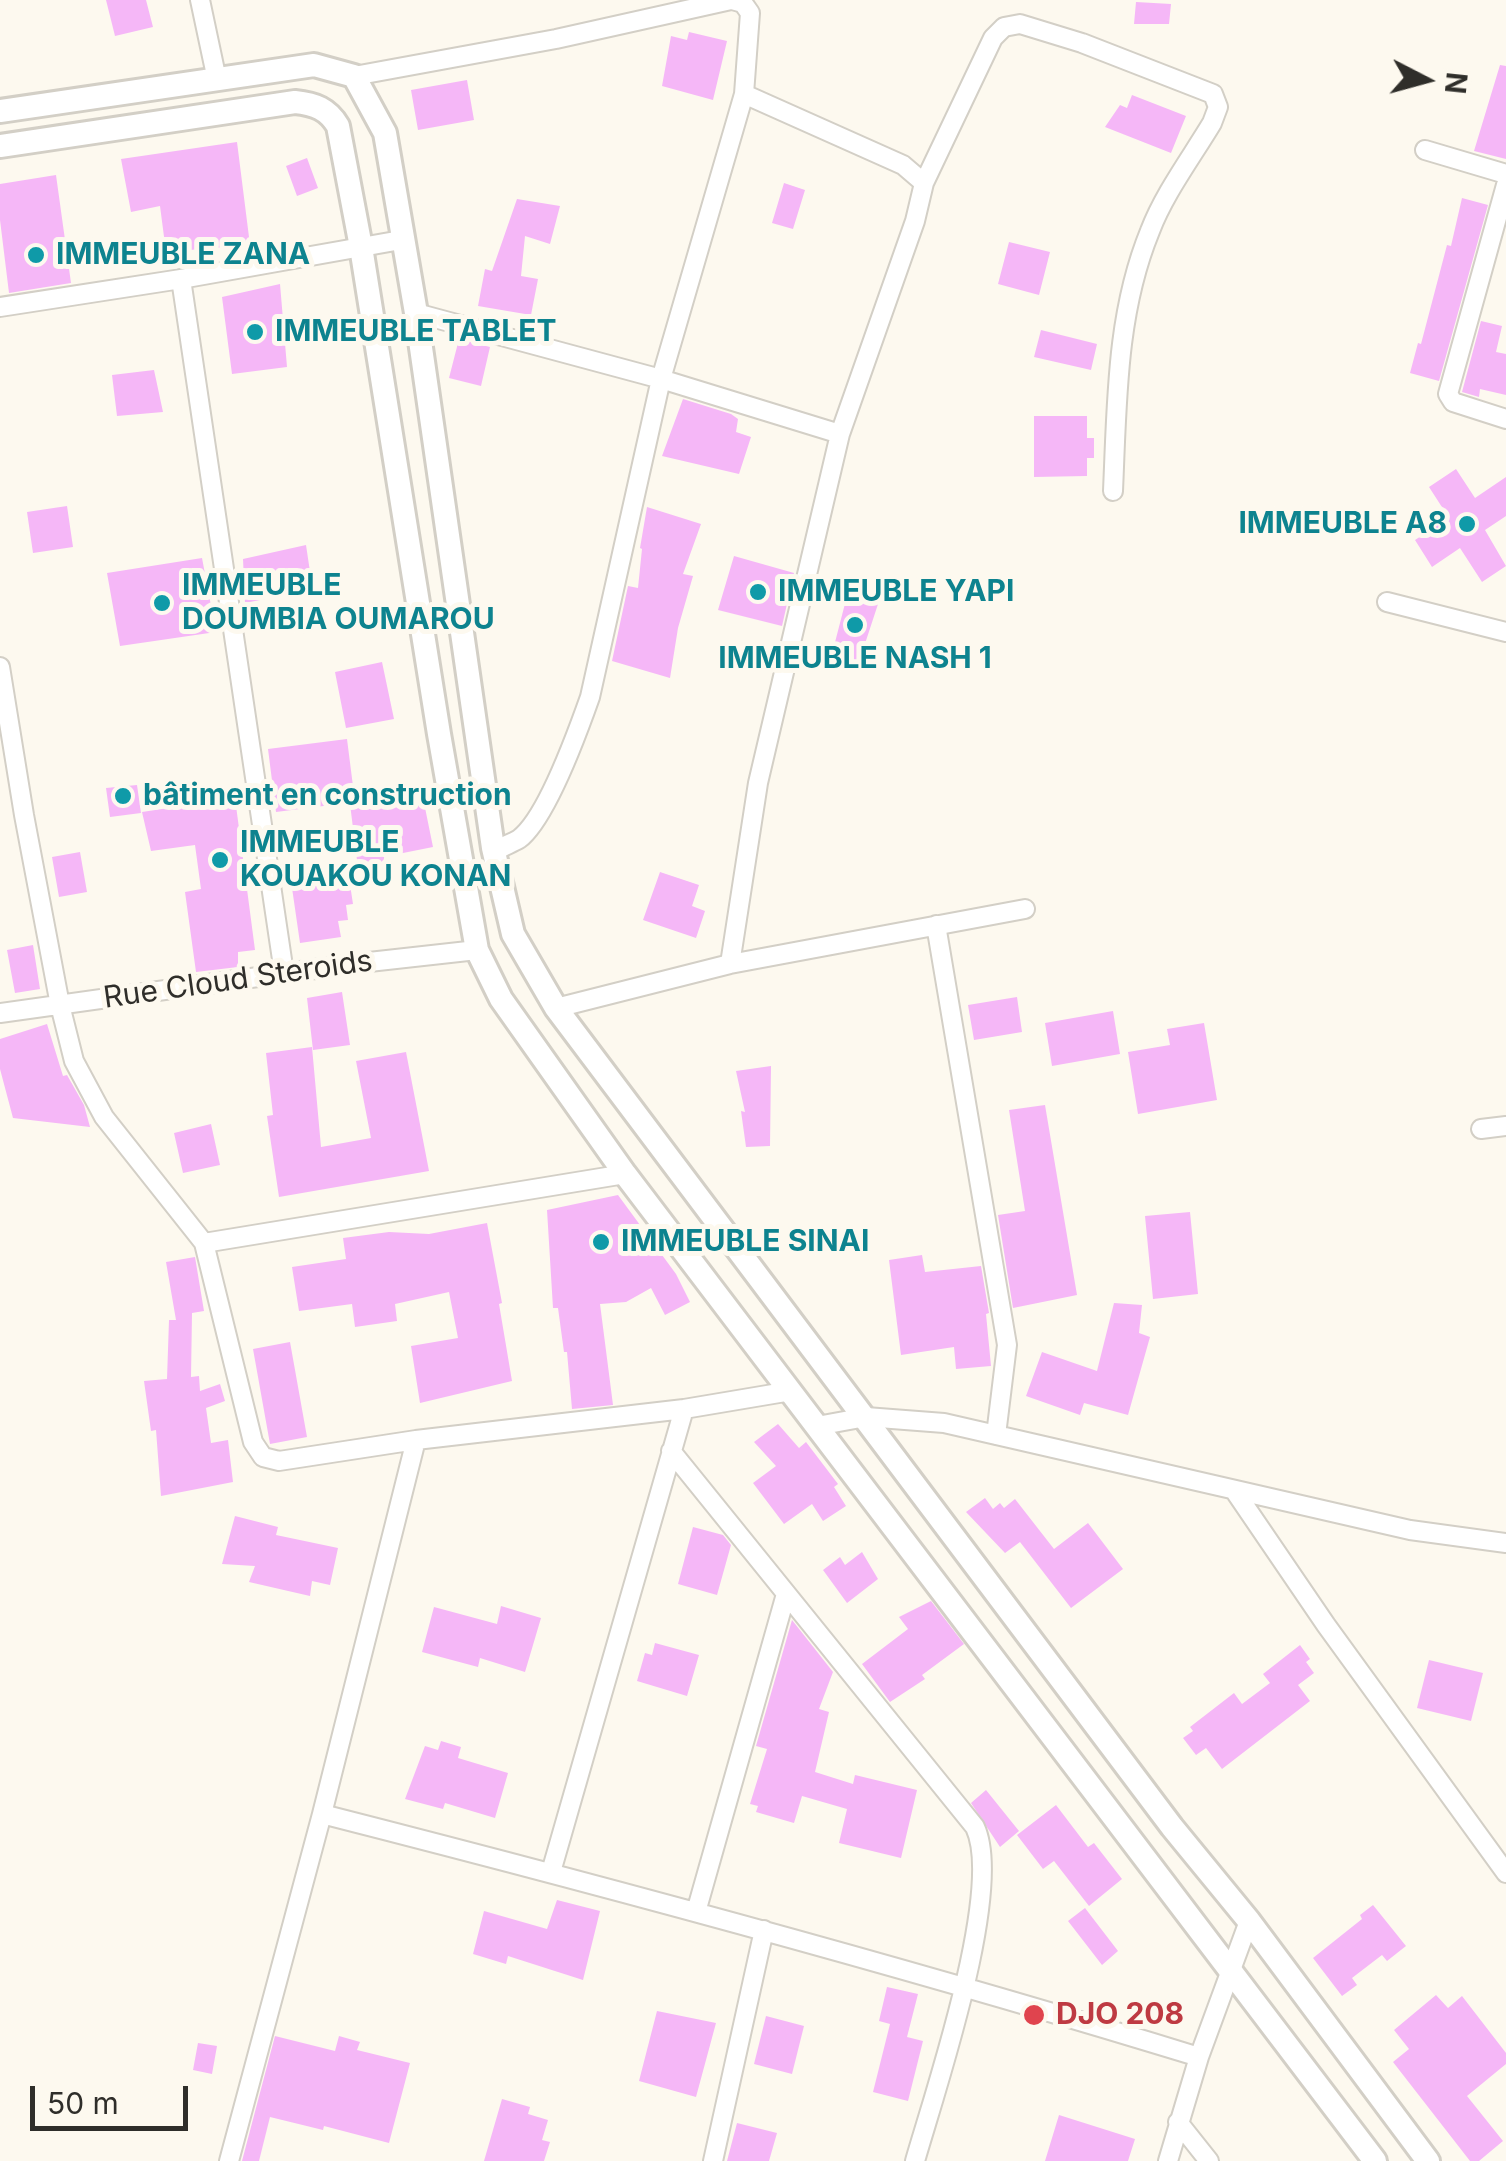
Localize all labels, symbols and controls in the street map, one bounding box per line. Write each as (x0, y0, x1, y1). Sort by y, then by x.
north arrow (1376, 30, 1476, 130)
text: N (1438, 71, 1474, 96)
place label: IMMEUBLE ZANA (56, 237, 310, 273)
marker: IMMEUBLE ZANA (25, 244, 47, 266)
place label: IMMEUBLE TABLET (275, 314, 556, 350)
marker: IMMEUBLE TABLET (244, 321, 266, 343)
place label: IMMEUBLE A8 (1238, 506, 1447, 542)
marker: IMMEUBLE A8 (1456, 513, 1478, 535)
place label: IMMEUBLE DOUMBIA OUMAROU (182, 568, 495, 638)
place label: IMMEUBLE YAPI (778, 574, 1014, 610)
marker: IMMEUBLE YAPI (747, 581, 769, 603)
marker: IMMEUBLE DOUMBIA OUMAROU (151, 592, 173, 614)
marker: IMMEUBLE NASH 1 (844, 614, 866, 636)
place label: IMMEUBLE NASH 1 (718, 641, 992, 677)
place label: bâtiment en construction (143, 778, 512, 814)
marker: bâtiment en construction (112, 785, 134, 807)
place label: IMMEUBLE KOUAKOU KONAN (240, 825, 511, 896)
marker: IMMEUBLE KOUAKOU KONAN (209, 849, 231, 871)
street label: Rue Cloud Steroids (101, 943, 375, 1017)
place label: IMMEUBLE SINAI (621, 1224, 869, 1260)
marker: IMMEUBLE SINAI (590, 1231, 612, 1253)
place label: DJO 208 (1056, 1997, 1184, 2033)
marker: DJO 208 (1021, 2002, 1047, 2028)
scale bar (35, 2066, 192, 2128)
text: 50 m (47, 2085, 119, 2121)

